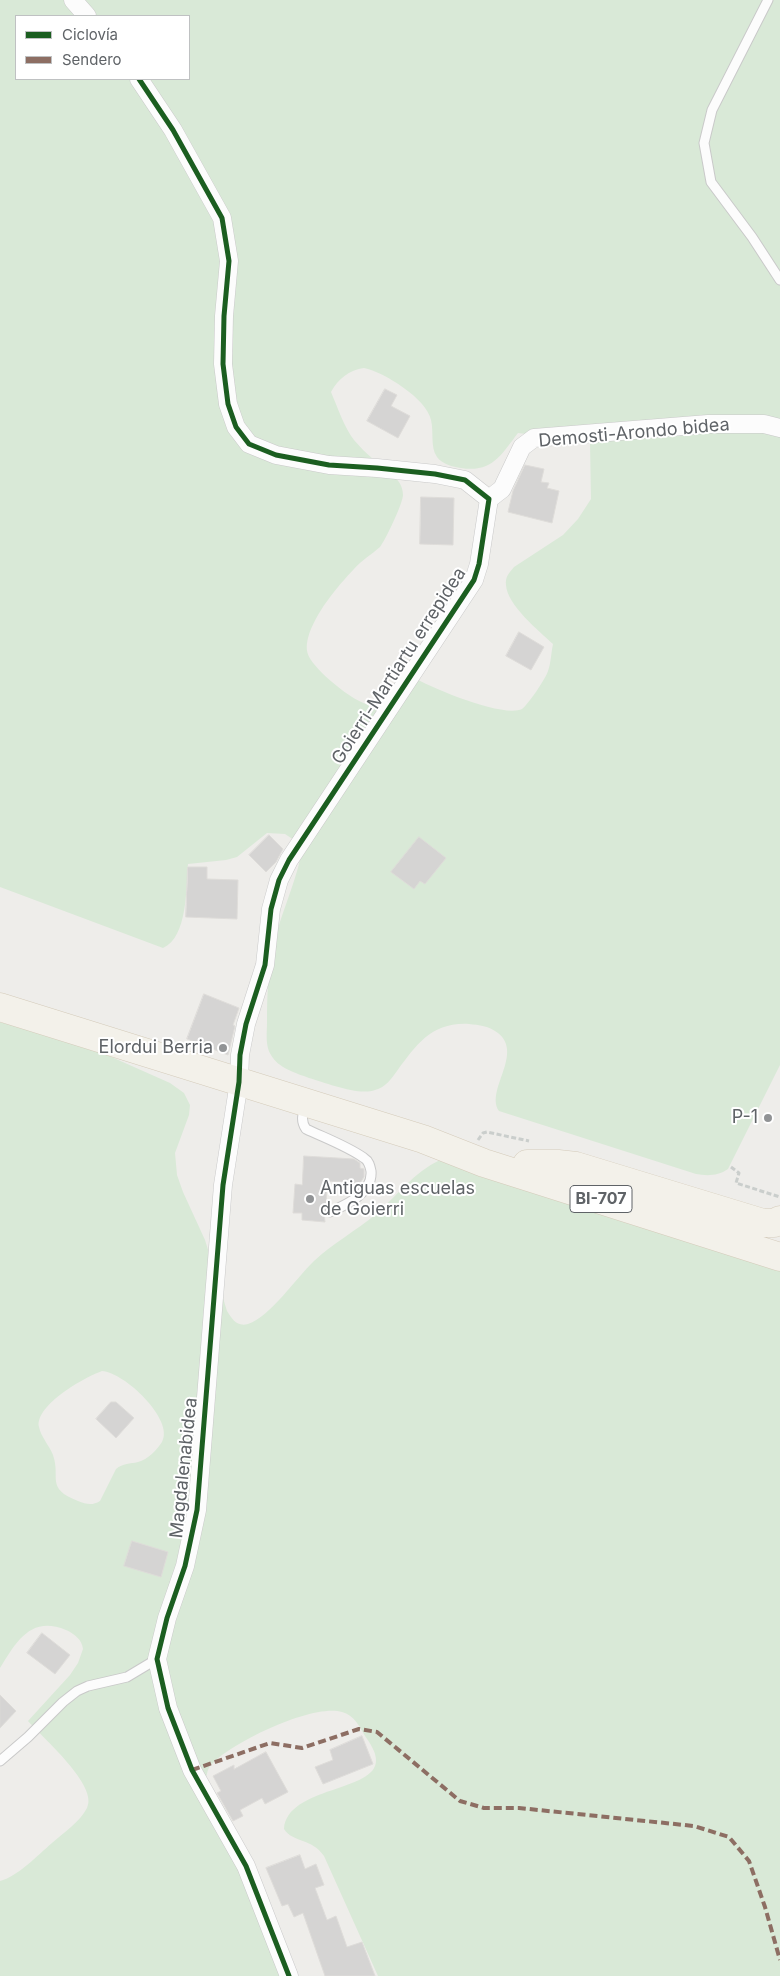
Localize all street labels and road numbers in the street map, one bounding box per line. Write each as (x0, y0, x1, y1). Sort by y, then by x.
street label: Demosti-Arondo bidea (537, 414, 731, 452)
street label: Goierri-Martiartu errepidea (327, 564, 471, 768)
road number: BI-707 (570, 1186, 632, 1212)
street label: Magdalenabidea (166, 1397, 202, 1539)

